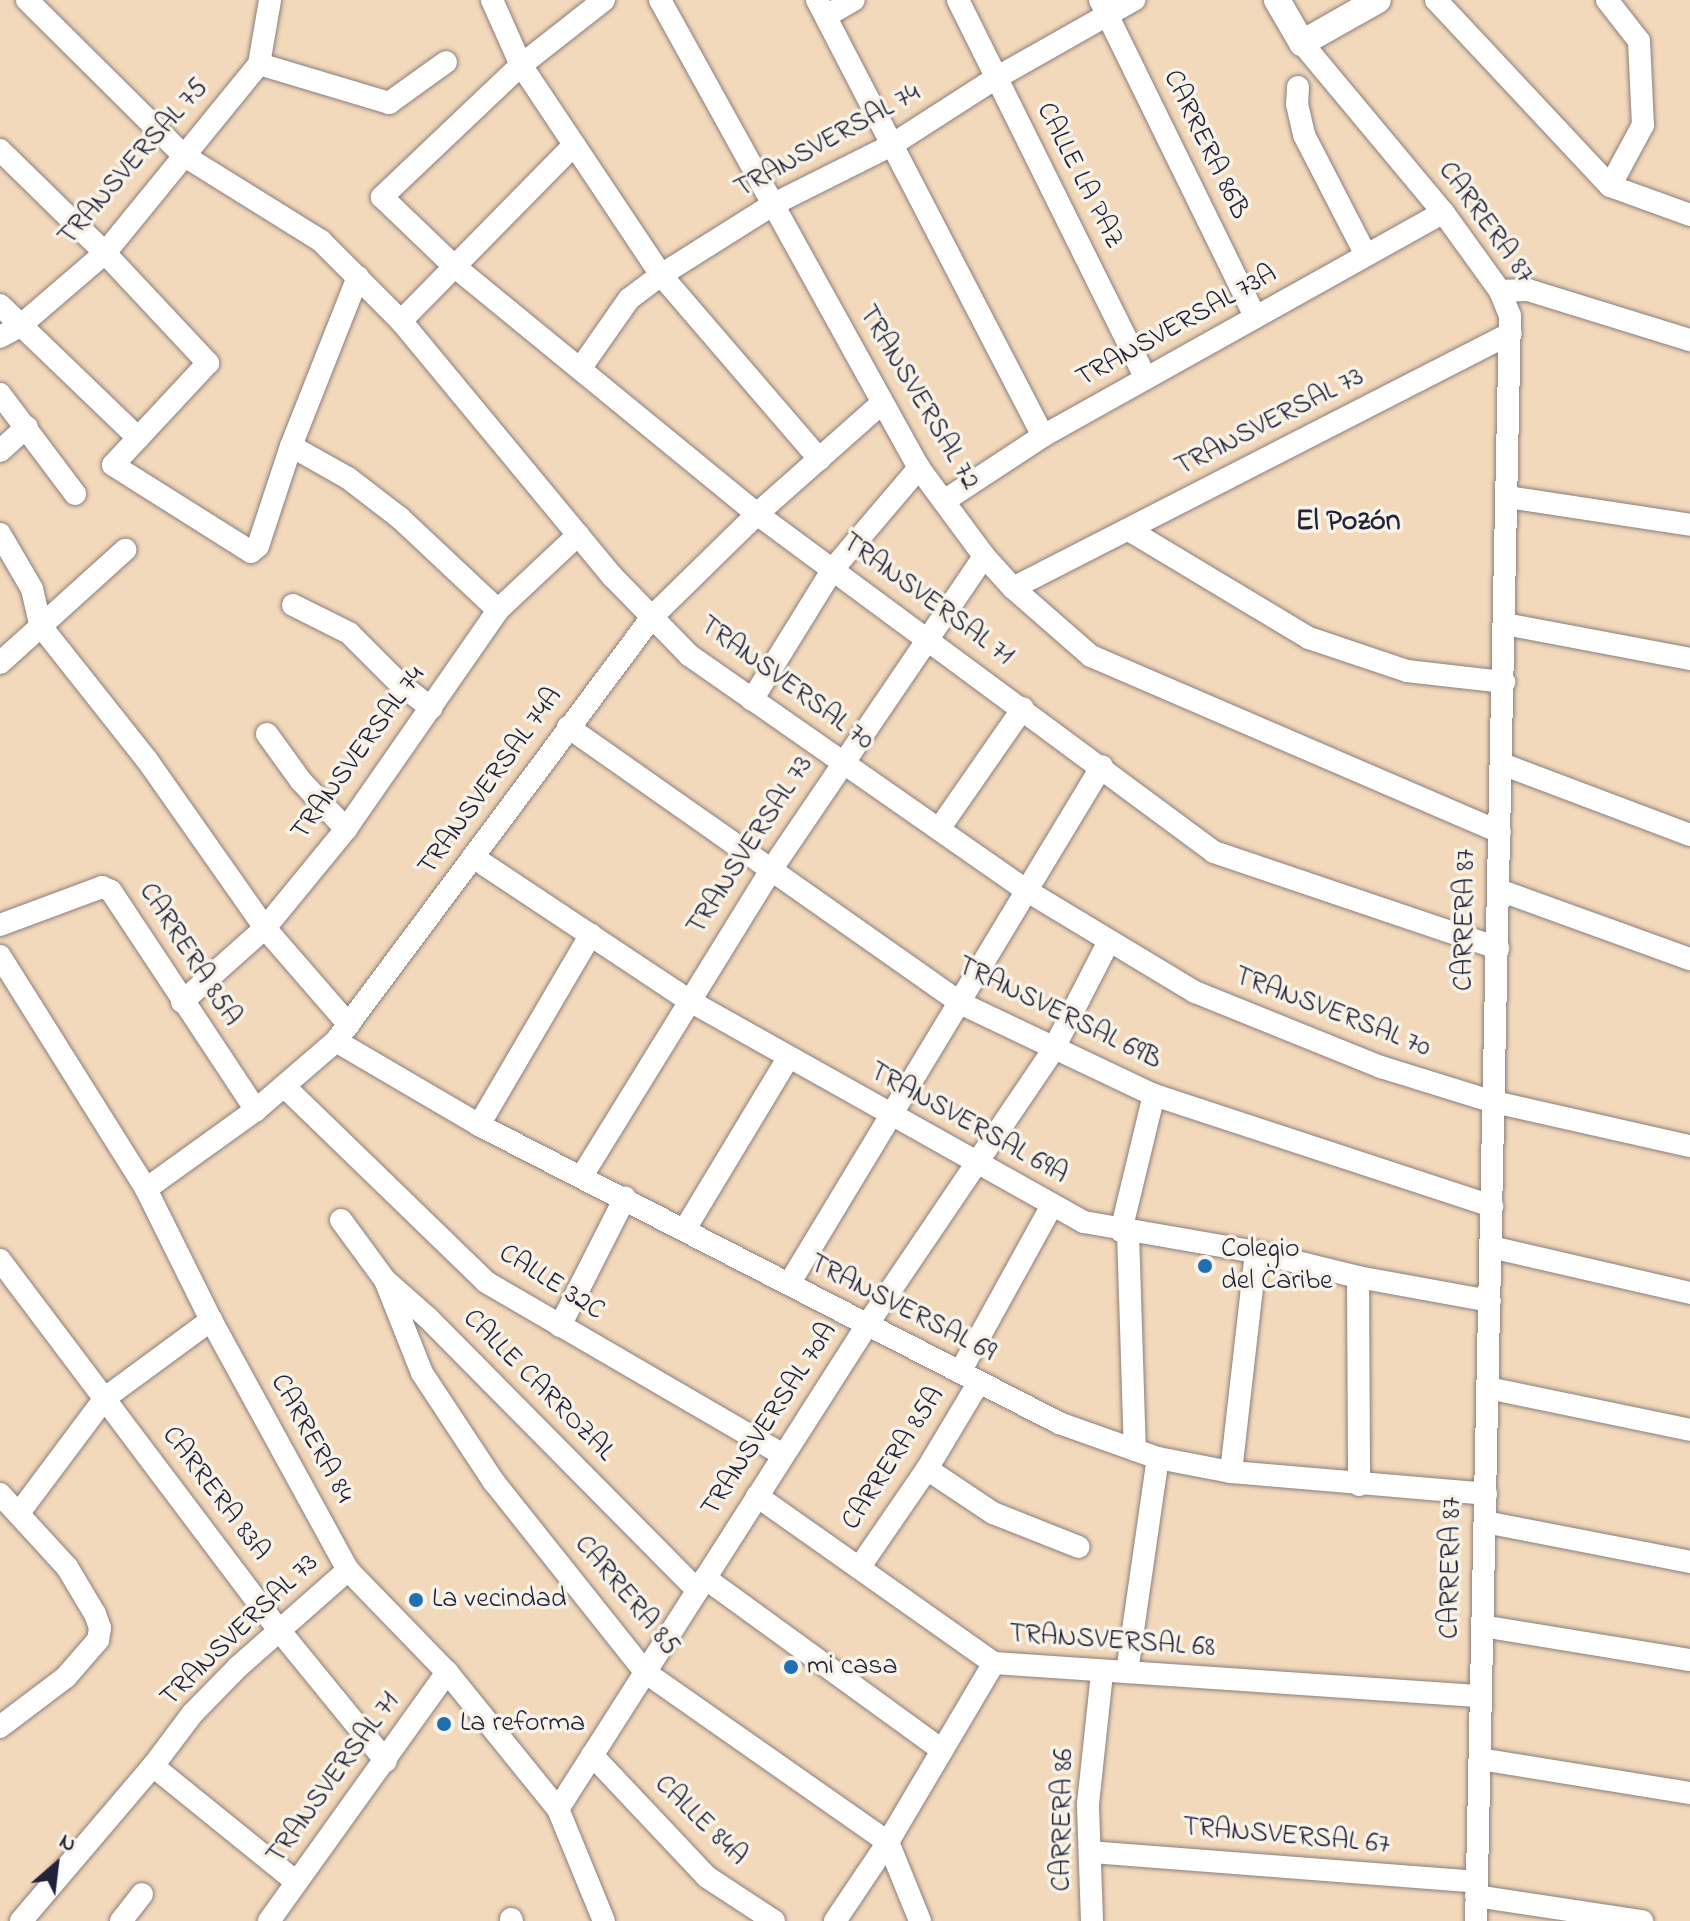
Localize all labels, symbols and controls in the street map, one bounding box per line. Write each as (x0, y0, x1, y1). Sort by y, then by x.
street label: CARRERA 86B (1154, 65, 1256, 225)
street label: TRANSVERSAL 75 (52, 72, 216, 254)
street label: TRANSVERSAL 74 (729, 77, 927, 207)
street label: CALLE LA PAZ (1028, 97, 1130, 255)
street label: CARRERA 87 (1430, 156, 1540, 290)
street label: TRANSVERSAL 73A (1071, 258, 1283, 396)
street label: TRANSVERSAL 72 (850, 300, 986, 496)
street label: TRANSVERSAL 73 (1170, 361, 1370, 485)
district label: El Pozón (1296, 504, 1400, 540)
street label: TRANSVERSAL 71 (834, 526, 1020, 674)
street label: TRANSVERSAL 70 (692, 609, 880, 759)
street label: TRANSVERSAL 74 (285, 660, 433, 848)
street label: TRANSVERSAL 74A (412, 681, 570, 883)
street label: TRANSVERSAL 73 (681, 750, 821, 942)
street label: CARRERA 87 (1448, 849, 1484, 991)
street label: CARRERA 85A (130, 877, 248, 1033)
street label: TRANSVERSAL 69B (951, 950, 1167, 1078)
street label: TRANSVERSAL 70 (1229, 960, 1435, 1066)
street label: TRANSVERSAL 69A (863, 1056, 1073, 1192)
place label: Colegio del Caribe (1221, 1233, 1333, 1299)
street label: CALLE 32C (492, 1237, 610, 1329)
street label: TRANSVERSAL 69 (803, 1248, 1001, 1370)
marker: Colegio del Caribe (1196, 1257, 1214, 1275)
street label: CALLE CARROZAL (455, 1303, 621, 1469)
street label: TRANSVERSAL 70A (695, 1317, 845, 1523)
street label: CARRERA 84 (262, 1369, 360, 1509)
street label: CARRERA 85A (835, 1381, 953, 1537)
street label: CARRERA 83A (154, 1420, 276, 1568)
street label: CARRERA 87 (1434, 1497, 1470, 1639)
street label: CARRERA 85 (566, 1529, 686, 1663)
street label: TRANSVERSAL 73 (154, 1547, 326, 1715)
place label: La vecindad (432, 1583, 567, 1617)
marker: La vecindad (407, 1591, 425, 1609)
street label: TRANSVERSAL 68 (1008, 1618, 1216, 1666)
place label: mi casa (807, 1650, 898, 1684)
marker: mi casa (782, 1658, 800, 1676)
street label: TRANSVERSAL 71 (260, 1686, 408, 1872)
place label: La reforma (460, 1707, 585, 1741)
marker: La reforma (435, 1715, 453, 1733)
street label: CARRERA 86 (1046, 1748, 1082, 1892)
street label: CALLE 84A (646, 1768, 754, 1874)
street label: TRANSVERSAL 67 (1181, 1811, 1391, 1863)
north arrow (16, 1825, 96, 1905)
text: N (53, 1826, 81, 1861)

